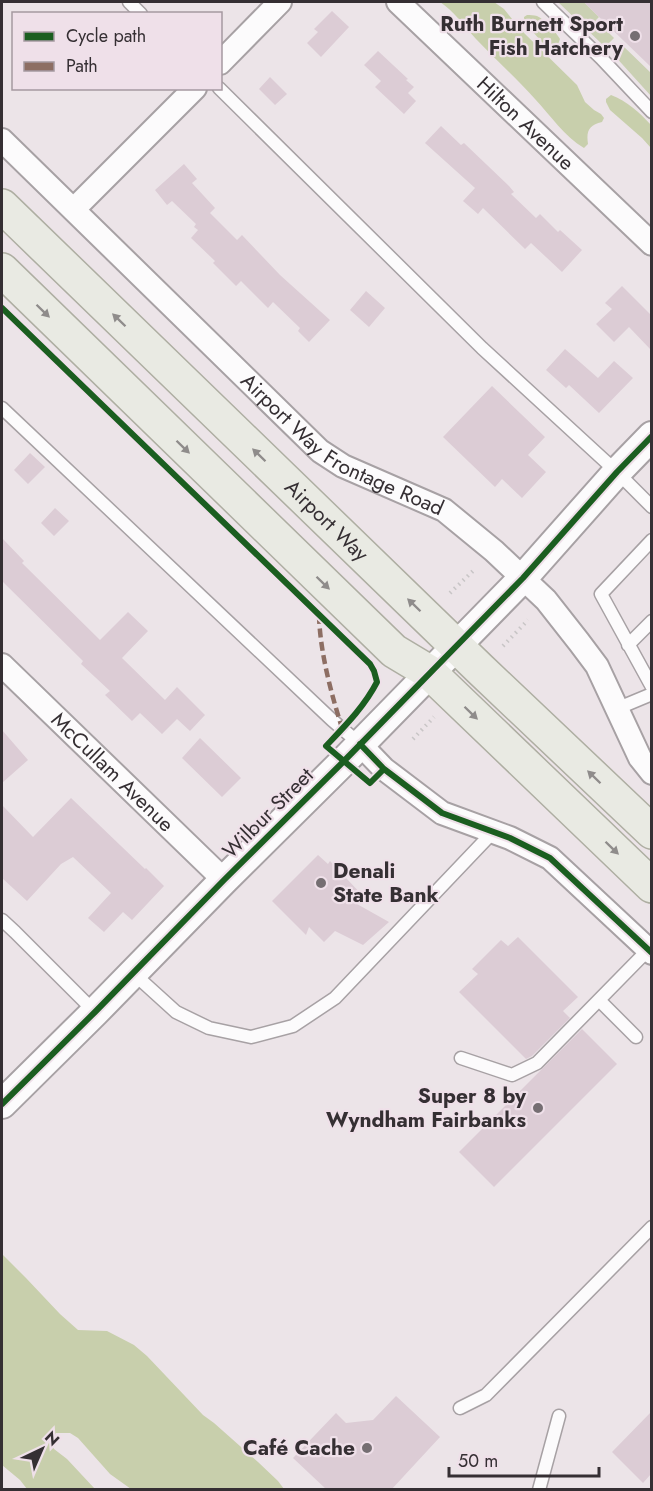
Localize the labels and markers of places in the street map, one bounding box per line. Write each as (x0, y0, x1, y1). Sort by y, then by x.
place label: Ruth Burnett Sport Fish Hatchery (440, 9, 624, 63)
marker: Ruth Burnett Sport Fish Hatchery (628, 29, 642, 43)
place label: Denali State Bank (333, 856, 439, 910)
marker: Denali State Bank (314, 876, 328, 890)
place label: Super 8 by Wyndham Fairbanks (326, 1081, 527, 1135)
marker: Super 8 by Wyndham Fairbanks (531, 1101, 545, 1115)
place label: Café Cache (243, 1433, 355, 1463)
marker: Café Cache (360, 1441, 374, 1455)

